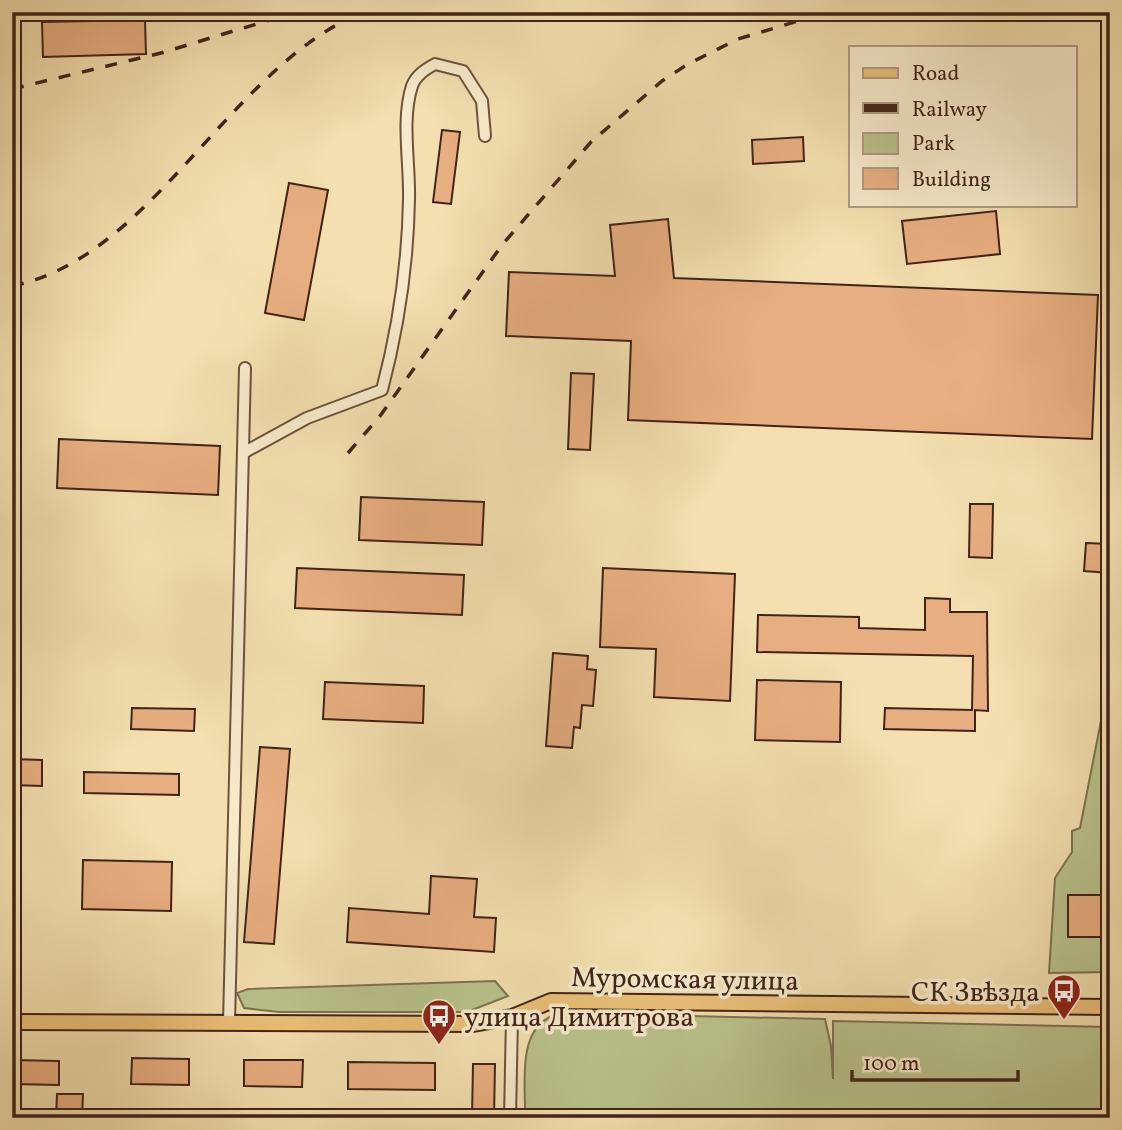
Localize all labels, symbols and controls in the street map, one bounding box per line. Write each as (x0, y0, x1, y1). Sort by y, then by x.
legend (849, 46, 1076, 206)
text: Road (912, 60, 959, 89)
text: Railway (912, 96, 988, 125)
text: Park (912, 130, 955, 159)
text: Building (912, 166, 991, 195)
street label: Муромская улица (571, 959, 799, 1002)
bus stop icon: СК Звѣзда (1045, 972, 1083, 1021)
place label: СК Звѣзда (911, 974, 1040, 1013)
bus stop icon: улица Димитрова (420, 997, 458, 1046)
place label: улица Димитрова (464, 999, 694, 1038)
scale bar (852, 1039, 1019, 1083)
text: 100 m (863, 1050, 920, 1079)

